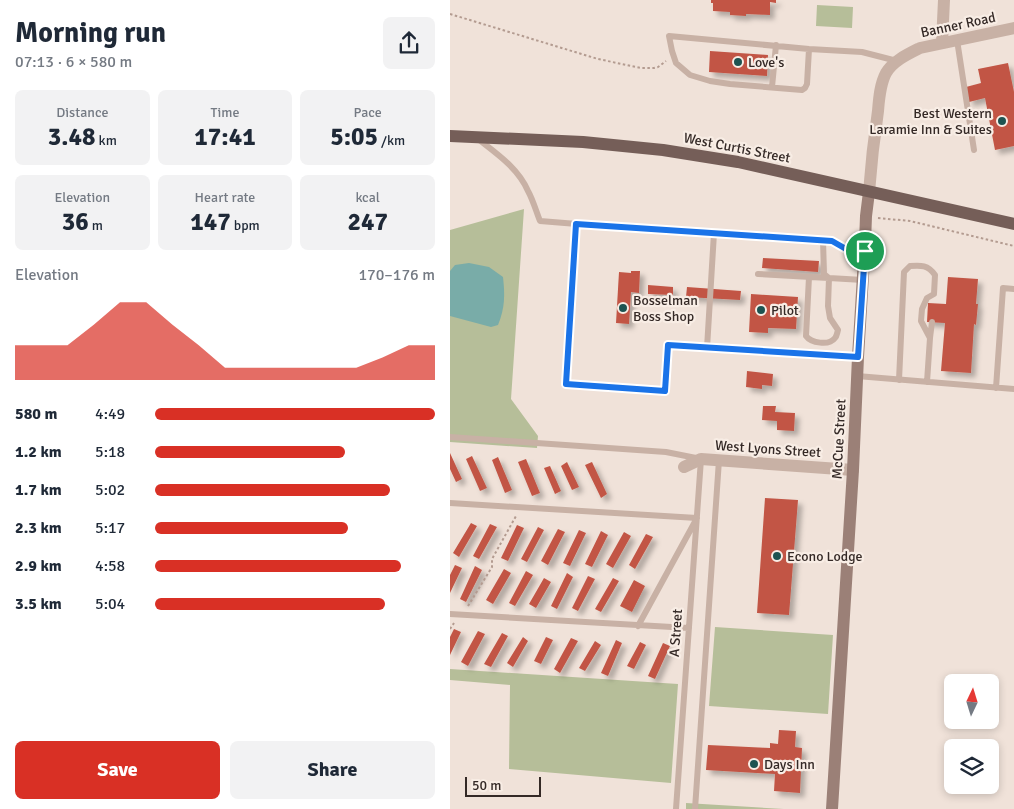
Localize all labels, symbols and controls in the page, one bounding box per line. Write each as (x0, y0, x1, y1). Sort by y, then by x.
street label: Banner Road (919, 9, 997, 41)
text: Morning run (15, 16, 166, 50)
button: share (383, 17, 435, 69)
text: 07:13 · 6 × 580 m (15, 52, 132, 72)
place label: Love's (748, 54, 784, 71)
marker: Love's (732, 56, 744, 68)
text: Distance (56, 104, 108, 121)
text: Time (211, 104, 239, 121)
text: Pace (354, 104, 382, 121)
place label: Best Western Laramie Inn & Suites (869, 105, 992, 138)
marker: Best Western Laramie Inn & Suites (996, 115, 1008, 127)
text: 3.48 (48, 121, 96, 152)
text: 17:41 (194, 121, 256, 152)
text: 5:05 (330, 121, 378, 152)
street label: West Curtis Street (682, 129, 792, 167)
text: km (96, 132, 117, 149)
text: /km (378, 132, 405, 149)
text: Elevation (54, 189, 110, 206)
text: Heart rate (195, 189, 255, 206)
text: kcal (355, 189, 380, 206)
text: 36 (62, 206, 89, 237)
text: 147 (190, 206, 231, 237)
text: 247 (347, 206, 388, 237)
text: m (89, 217, 103, 234)
text: bpm (231, 217, 260, 234)
pin (844, 230, 886, 272)
icon: arrive (851, 237, 879, 265)
text: Elevation (15, 265, 79, 285)
text: 170–176 m (358, 265, 435, 285)
place label: Bosselman Boss Shop (633, 292, 698, 325)
marker: Bosselman Boss Shop (617, 302, 629, 314)
place label: Pilot (771, 302, 799, 319)
marker: Pilot (755, 304, 767, 316)
street label: McCue Street (828, 398, 850, 480)
text: 580 m (15, 404, 57, 424)
text: 4:49 (95, 404, 125, 424)
street label: West Lyons Street (714, 437, 822, 461)
text: 1.2 km (15, 442, 62, 462)
text: 5:18 (95, 442, 125, 462)
text: 1.7 km (15, 480, 62, 500)
text: 5:02 (95, 480, 125, 500)
text: 2.3 km (15, 518, 62, 538)
text: 5:17 (95, 518, 125, 538)
place label: Econo Lodge (787, 548, 863, 565)
marker: Econo Lodge (771, 550, 783, 562)
text: 2.9 km (15, 556, 62, 576)
text: 4:58 (95, 556, 125, 576)
text: 3.5 km (15, 594, 62, 614)
text: 5:04 (95, 594, 125, 614)
street label: A Street (666, 608, 686, 658)
north arrow (944, 674, 999, 729)
map controls (944, 674, 999, 794)
button: layers (944, 739, 999, 794)
button: Save (15, 741, 220, 799)
button: Share (230, 741, 435, 799)
place label: Days Inn (764, 756, 815, 773)
marker: Days Inn (748, 758, 760, 770)
scale bar (465, 774, 541, 797)
text: 50 m (472, 777, 501, 794)

